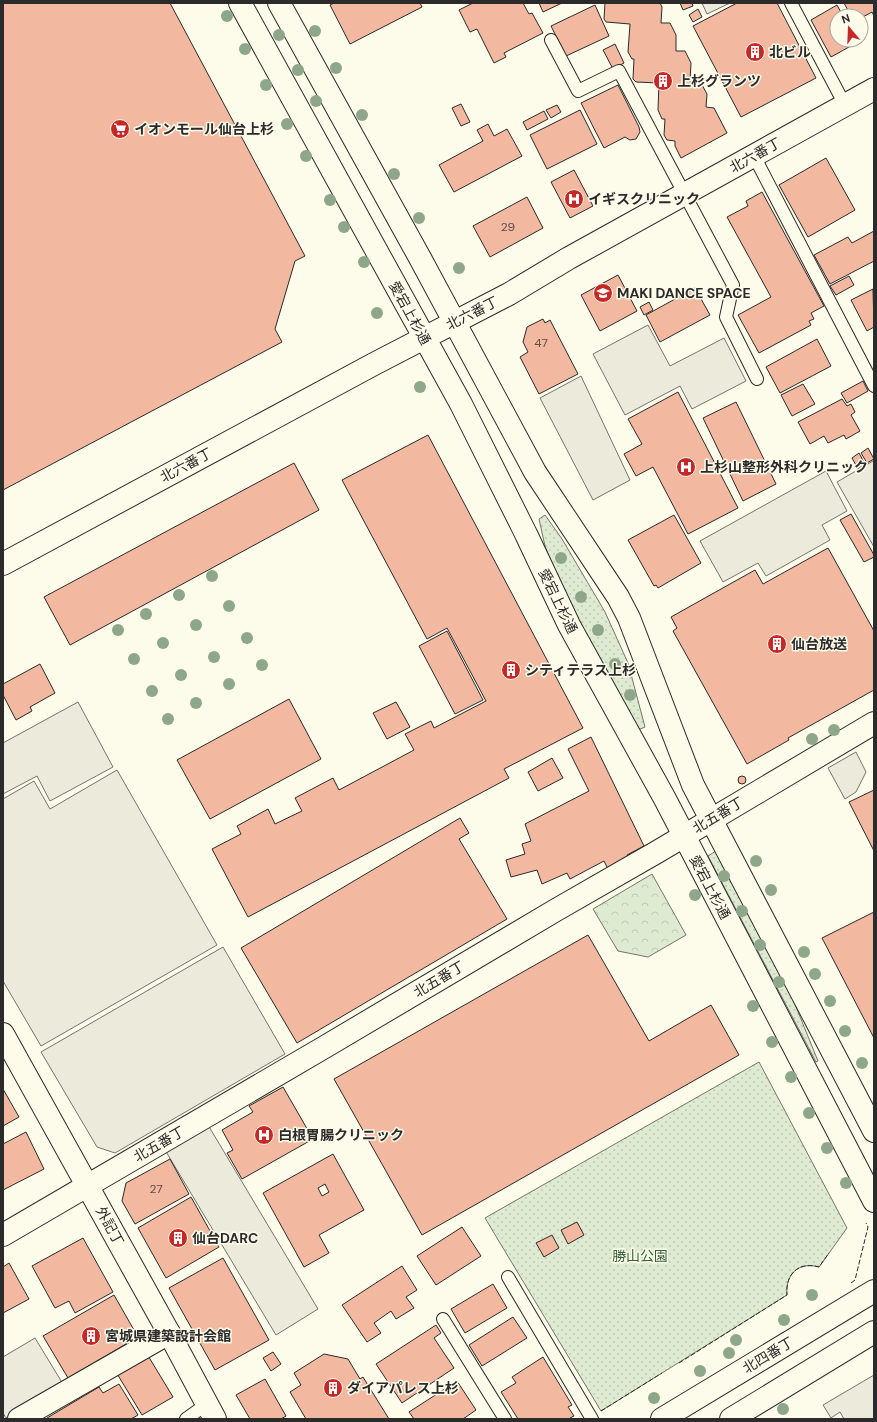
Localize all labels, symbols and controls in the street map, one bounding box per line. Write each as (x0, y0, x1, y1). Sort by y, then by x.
north arrow (829, 8, 869, 48)
text: N (840, 11, 852, 26)
building icon: 北ビル (744, 41, 766, 63)
place label: 北ビル (769, 43, 811, 61)
building icon: 上杉グランツ (652, 70, 674, 92)
place label: 上杉グランツ (677, 72, 761, 90)
supermarket icon: イオンモール仙台上杉 (109, 118, 131, 140)
place label: イオンモール仙台上杉 (134, 120, 274, 138)
street label: 北六番丁 (726, 134, 784, 176)
hospital icon: イギスクリニック (563, 188, 585, 210)
place label: イギスクリニック (588, 190, 700, 208)
house number: 29 (501, 219, 515, 235)
street label: 愛宕上杉通 (385, 278, 435, 348)
school or university icon: MAKI DANCE SPACE (592, 282, 614, 304)
place label: MAKI DANCE SPACE (617, 284, 751, 302)
street label: 北六番丁 (443, 292, 501, 334)
house number: 47 (534, 335, 548, 351)
street label: 北六番丁 (157, 444, 215, 486)
hospital icon: 上杉山整形外科クリニック (675, 456, 697, 478)
place label: 上杉山整形外科クリニック (700, 458, 868, 476)
street label: 愛宕上杉通 (535, 566, 581, 636)
building icon: 仙台放送 (766, 633, 788, 655)
place label: 仙台放送 (791, 635, 847, 653)
building icon: シティテラス上杉 (500, 659, 522, 681)
place label: シティテラス上杉 (525, 661, 636, 679)
street label: 北五番丁 (689, 793, 747, 837)
street label: 愛宕上杉通 (686, 852, 734, 922)
street label: 北五番丁 (410, 957, 468, 1001)
street label: 北五番丁 (130, 1122, 188, 1166)
hospital icon: 白根胃腸クリニック (253, 1124, 275, 1146)
place label: 白根胃腸クリニック (278, 1126, 404, 1144)
house number: 27 (149, 1181, 163, 1197)
street label: 外記丁 (92, 1203, 128, 1249)
building icon: 仙台DARC (167, 1227, 189, 1249)
place label: 仙台DARC (192, 1229, 258, 1247)
park label: 勝山公園 (612, 1247, 668, 1265)
building icon: 宮城県建築設計会館 (80, 1325, 102, 1347)
place label: 宮城県建築設計会館 (105, 1327, 231, 1345)
street label: 北四番丁 (739, 1333, 797, 1377)
building icon: ダイアパレス上杉 (322, 1377, 344, 1399)
place label: ダイアパレス上杉 (347, 1379, 459, 1397)

